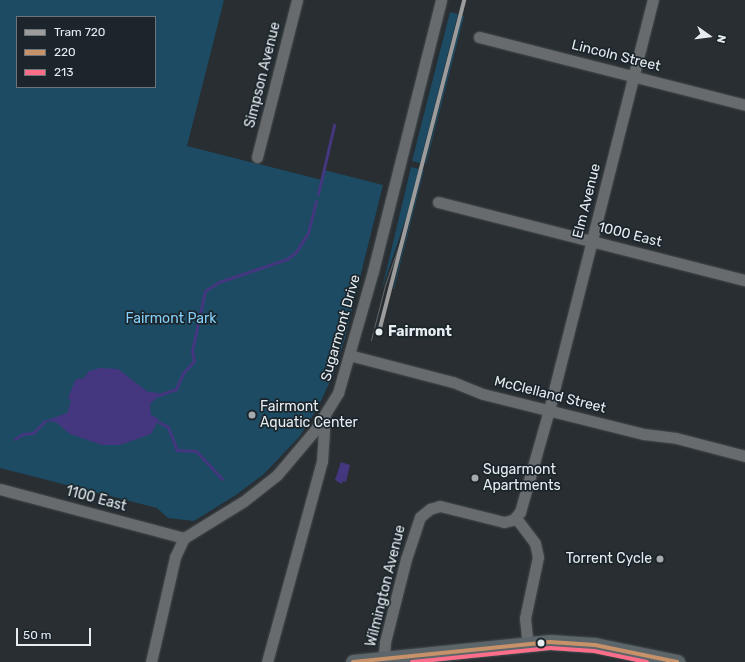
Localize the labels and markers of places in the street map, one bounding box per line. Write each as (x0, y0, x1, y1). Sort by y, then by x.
place label: Fairmont (388, 324, 452, 340)
marker: Fairmont (372, 325, 386, 339)
place label: Fairmont Aquatic Center (260, 399, 358, 432)
marker: Fairmont Aquatic Center (247, 410, 257, 420)
place label: Sugarmont Apartments (483, 462, 561, 494)
marker: Sugarmont Apartments (470, 473, 480, 483)
place label: Torrent Cycle (566, 551, 652, 567)
marker: Torrent Cycle (655, 554, 665, 564)
unlabelled marker (536, 638, 546, 648)

